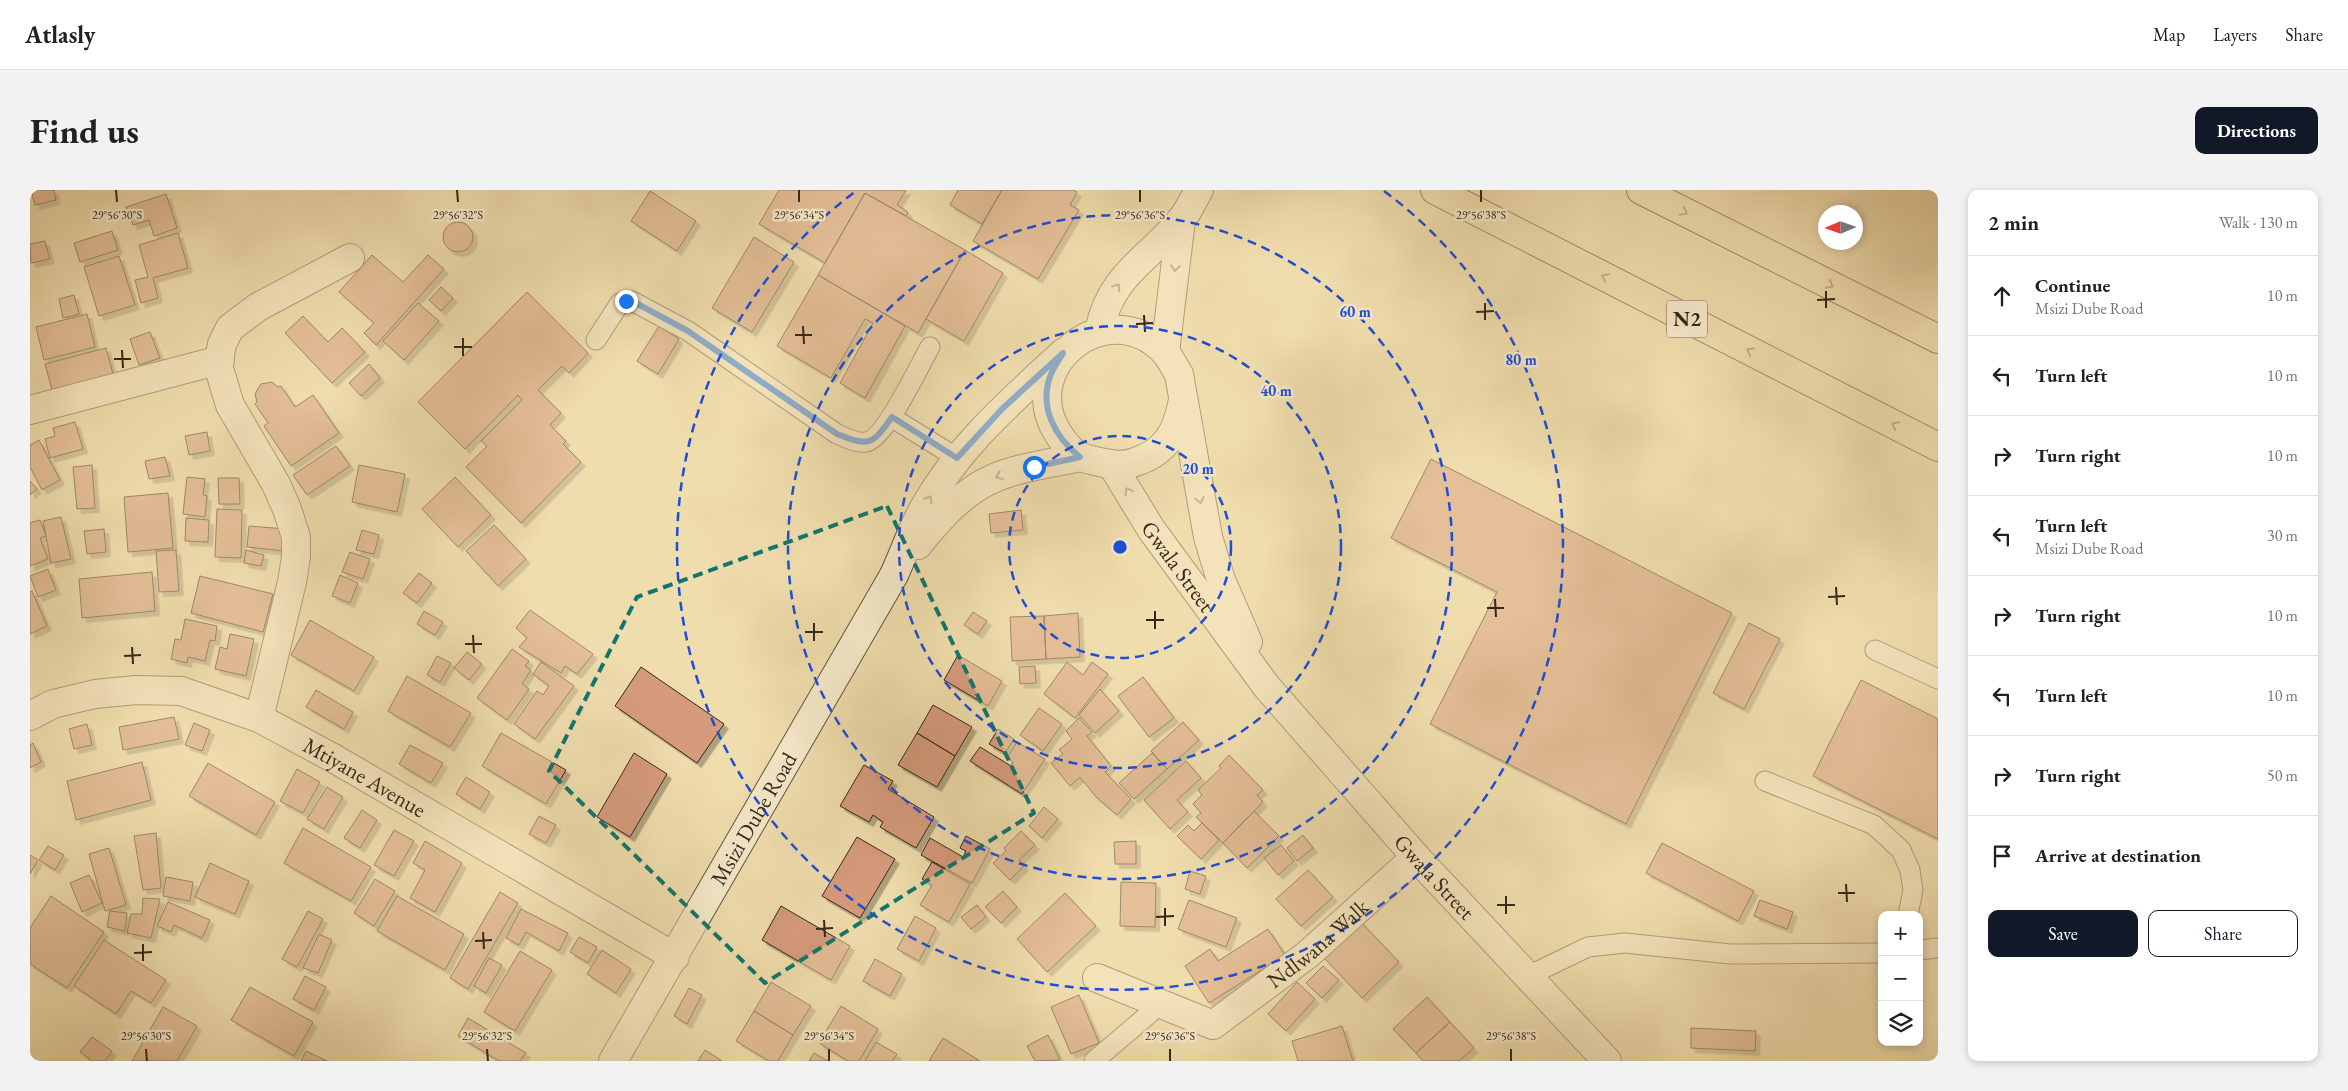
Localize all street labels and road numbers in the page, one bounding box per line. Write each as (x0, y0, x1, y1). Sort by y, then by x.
road number: N2 (1667, 300, 1707, 338)
street label: Gwala Street (1135, 515, 1221, 618)
street label: Mtiyane Avenue (298, 731, 432, 824)
street label: Msizi Dube Road (704, 746, 804, 891)
street label: Gwala Street (1387, 828, 1481, 926)
street label: Ndlwana Walk (1261, 892, 1375, 995)

